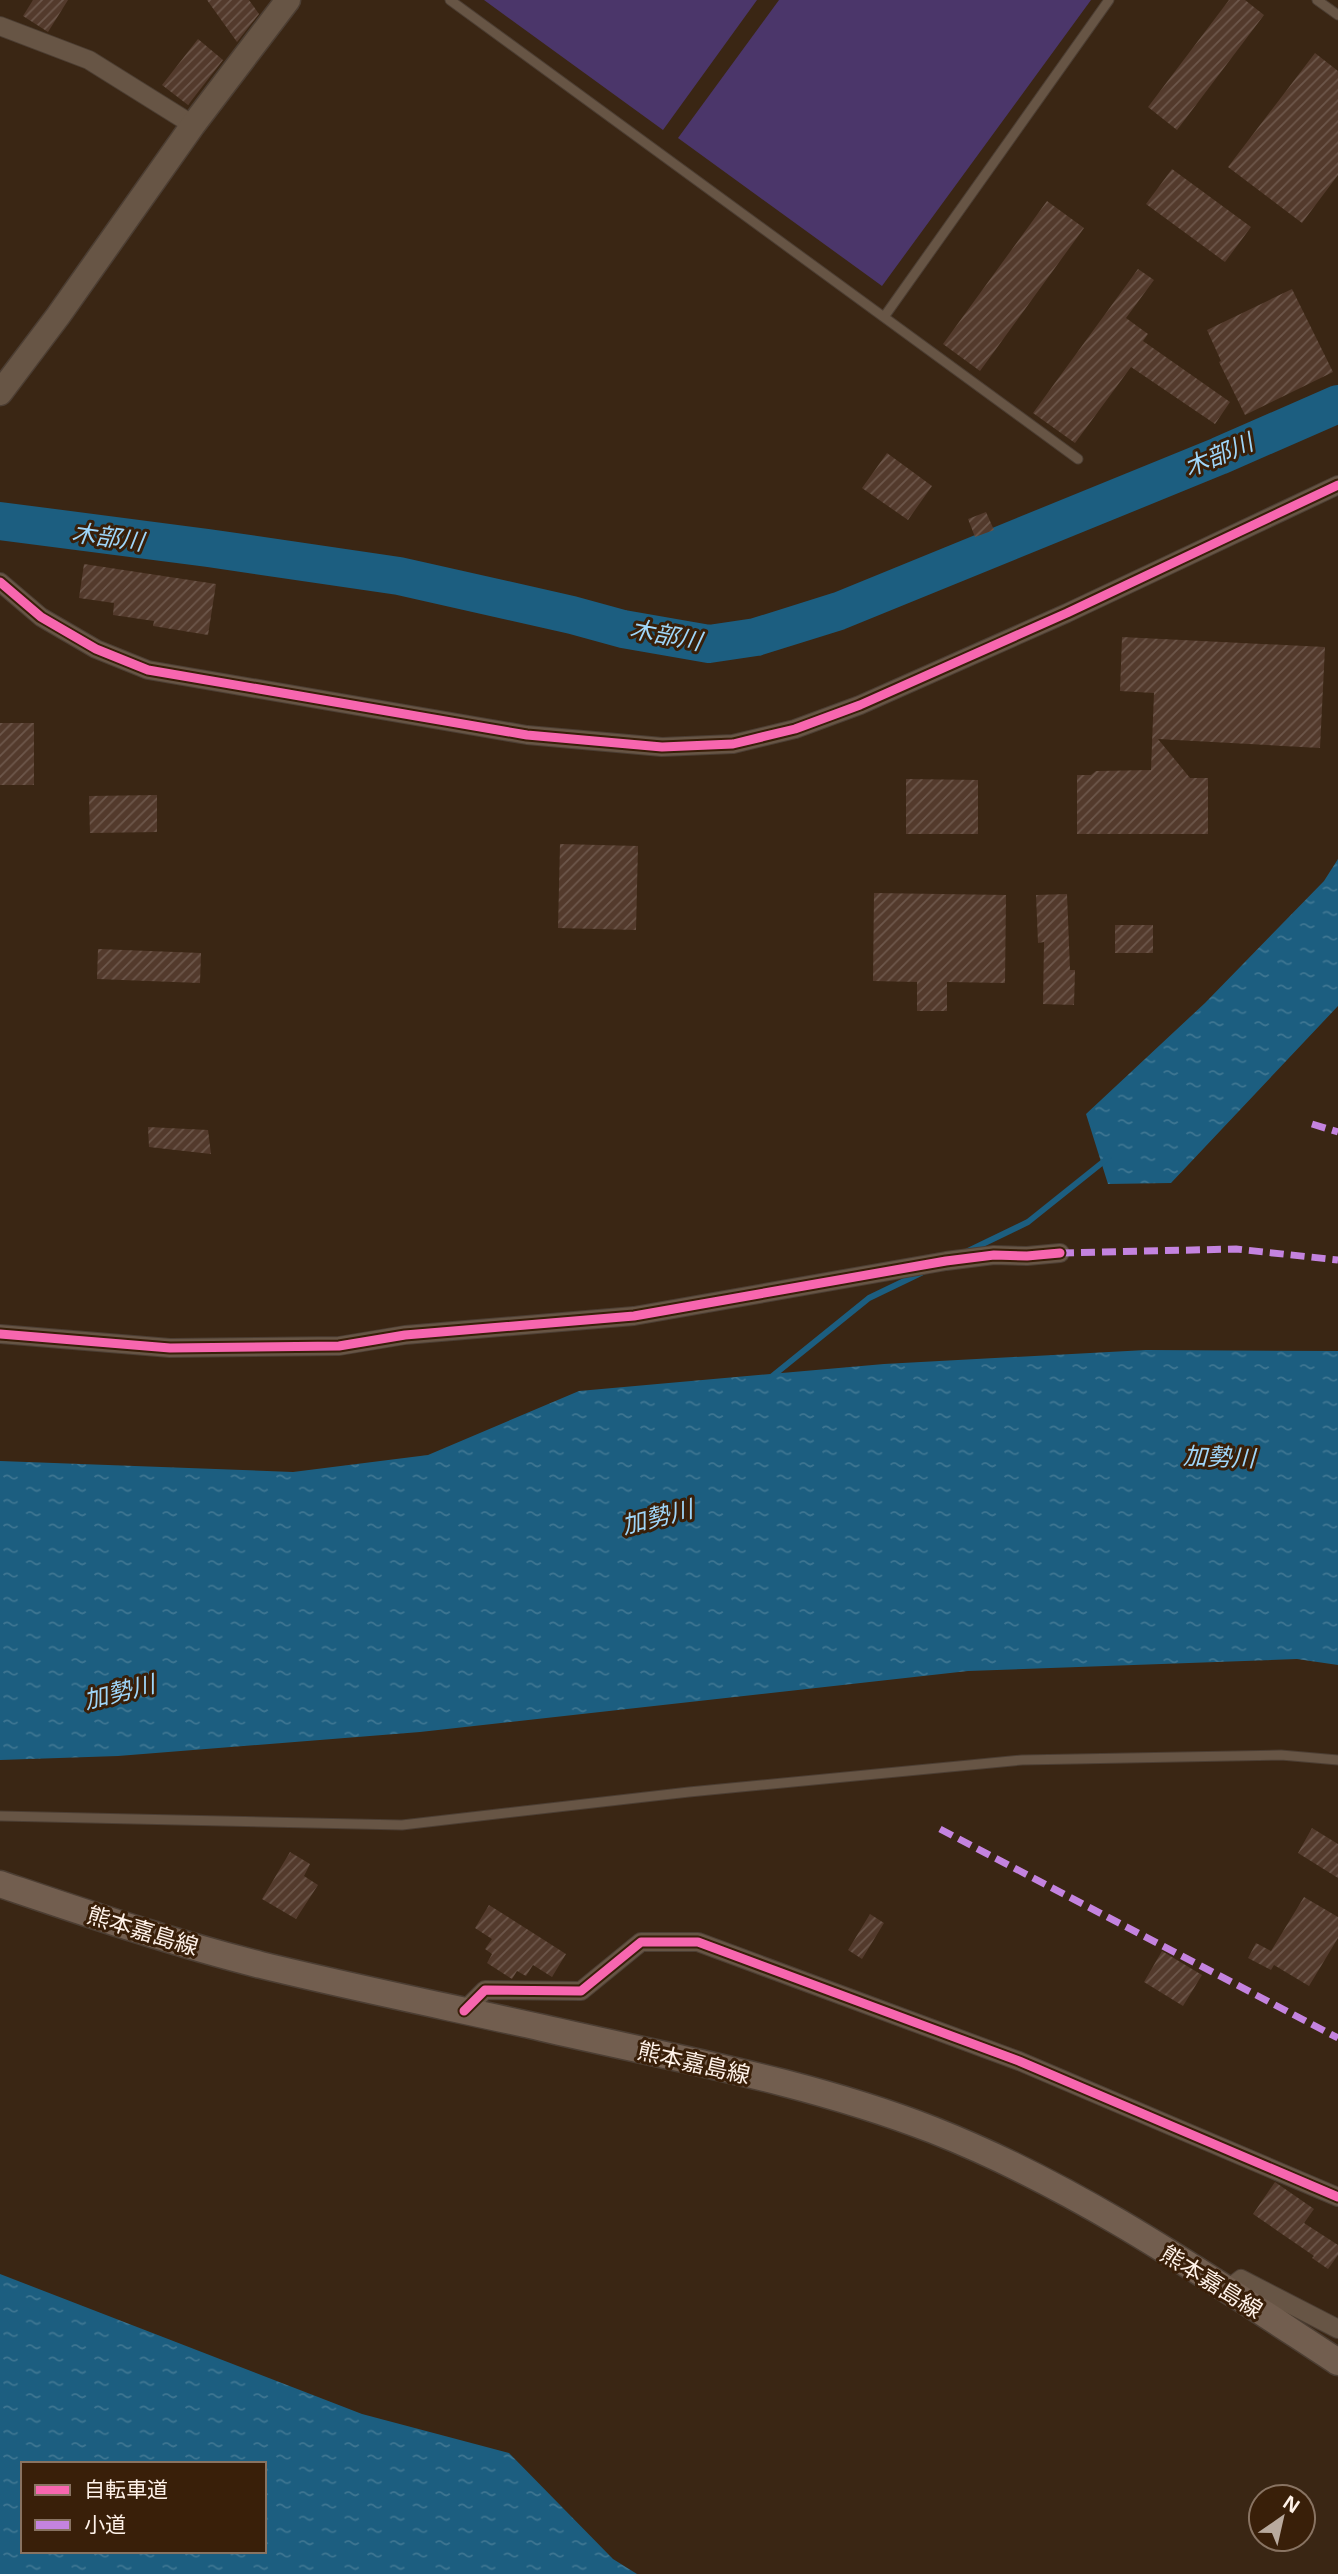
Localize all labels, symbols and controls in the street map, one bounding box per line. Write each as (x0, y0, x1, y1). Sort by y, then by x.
water label: 木部川 (1178, 424, 1260, 483)
water label: 木部川 (70, 515, 149, 558)
water label: 木部川 (628, 611, 707, 658)
water label: 加勢川 (1182, 1438, 1259, 1474)
water label: 加勢川 (618, 1491, 699, 1541)
water label: 加勢川 (80, 1666, 161, 1716)
street label: 熊本嘉島線 (83, 1898, 203, 1962)
street label: 熊本嘉島線 (634, 2033, 754, 2091)
street label: 熊本嘉島線 (1155, 2237, 1269, 2325)
legend (21, 2462, 266, 2553)
text: 自転車道 (84, 2475, 168, 2503)
north arrow (1247, 2483, 1317, 2553)
text: N (1278, 2489, 1305, 2519)
text: 小道 (84, 2510, 126, 2538)

